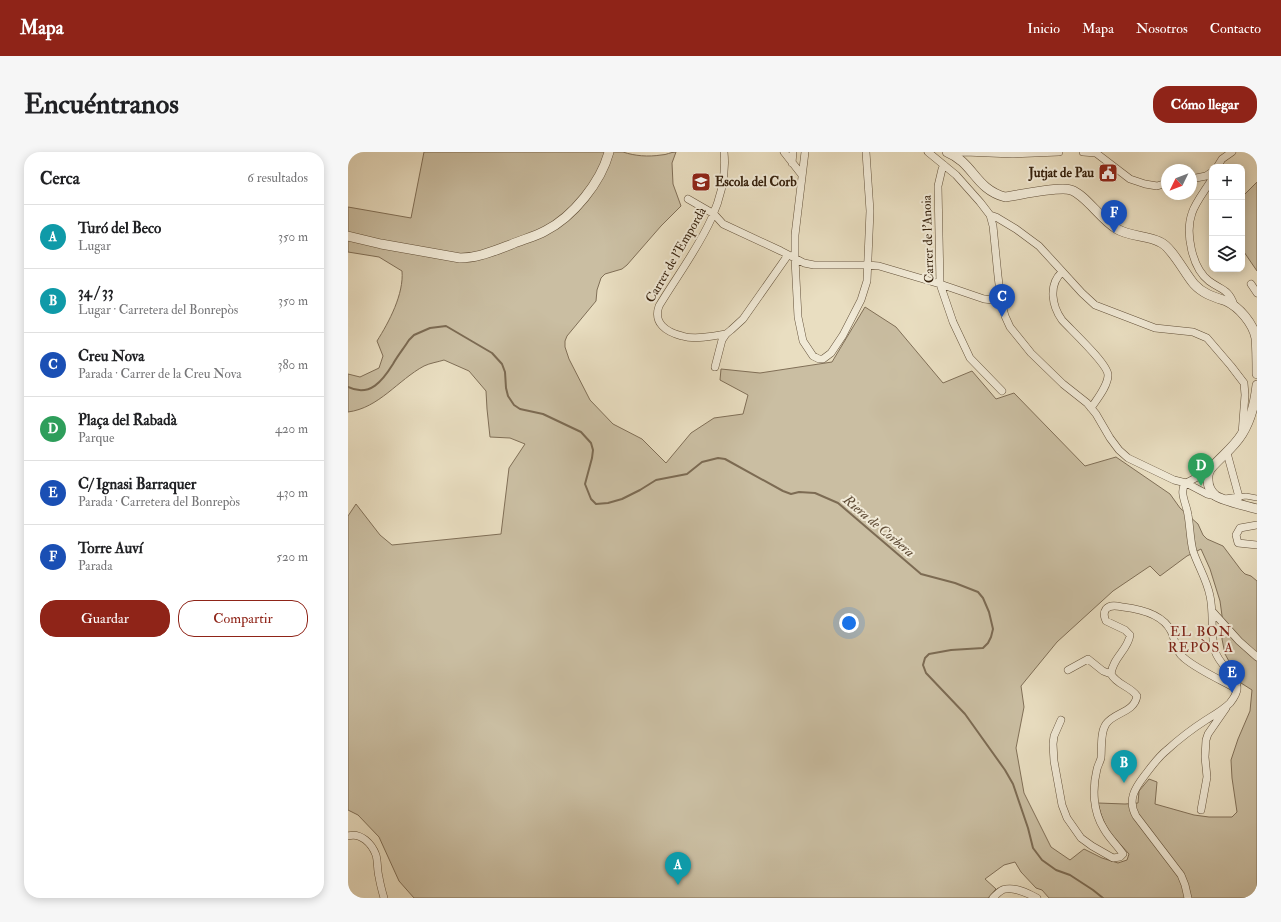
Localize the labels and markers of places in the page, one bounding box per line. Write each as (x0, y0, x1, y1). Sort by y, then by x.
public building icon: Jutjat de Pau (1097, 162, 1119, 184)
place label: Jutjat de Pau (1028, 165, 1094, 182)
school or university icon: Escola del Corb (690, 171, 712, 193)
place label: Escola del Corb (715, 174, 797, 190)
pin: F (1101, 200, 1127, 233)
pin: C (989, 284, 1015, 317)
pin: D (1188, 453, 1214, 486)
pin: E (1219, 660, 1245, 693)
pin: B (1111, 750, 1137, 783)
pin: A (665, 852, 691, 885)

